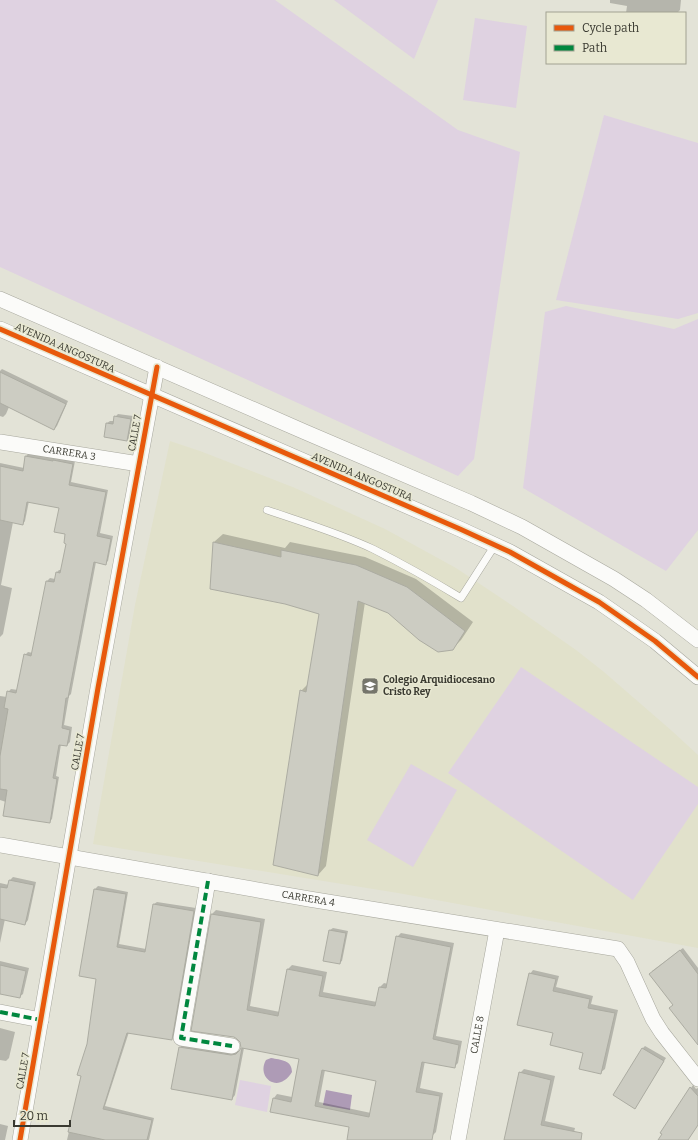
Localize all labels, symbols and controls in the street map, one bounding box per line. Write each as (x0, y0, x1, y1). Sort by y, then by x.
legend (546, 12, 686, 64)
text: Cycle path (582, 21, 640, 35)
text: Path (582, 41, 608, 55)
street label: AVENIDA ANGOSTURA (13, 320, 118, 376)
street label: CALLE 7 (126, 414, 144, 452)
street label: CARRERA 3 (42, 443, 97, 463)
street label: AVENIDA ANGOSTURA (310, 450, 415, 504)
place label: Colegio Arquidiocesano Cristo Rey (383, 674, 495, 698)
school or university icon: Colegio Arquidiocesano Cristo Rey (360, 676, 380, 696)
street label: CALLE 7 (69, 733, 87, 771)
street label: CARRERA 4 (281, 888, 336, 909)
street label: CALLE 8 (468, 1015, 487, 1055)
street label: CALLE 7 (14, 1052, 32, 1090)
scale bar (14, 1102, 70, 1128)
text: 20 m (20, 1109, 49, 1123)

